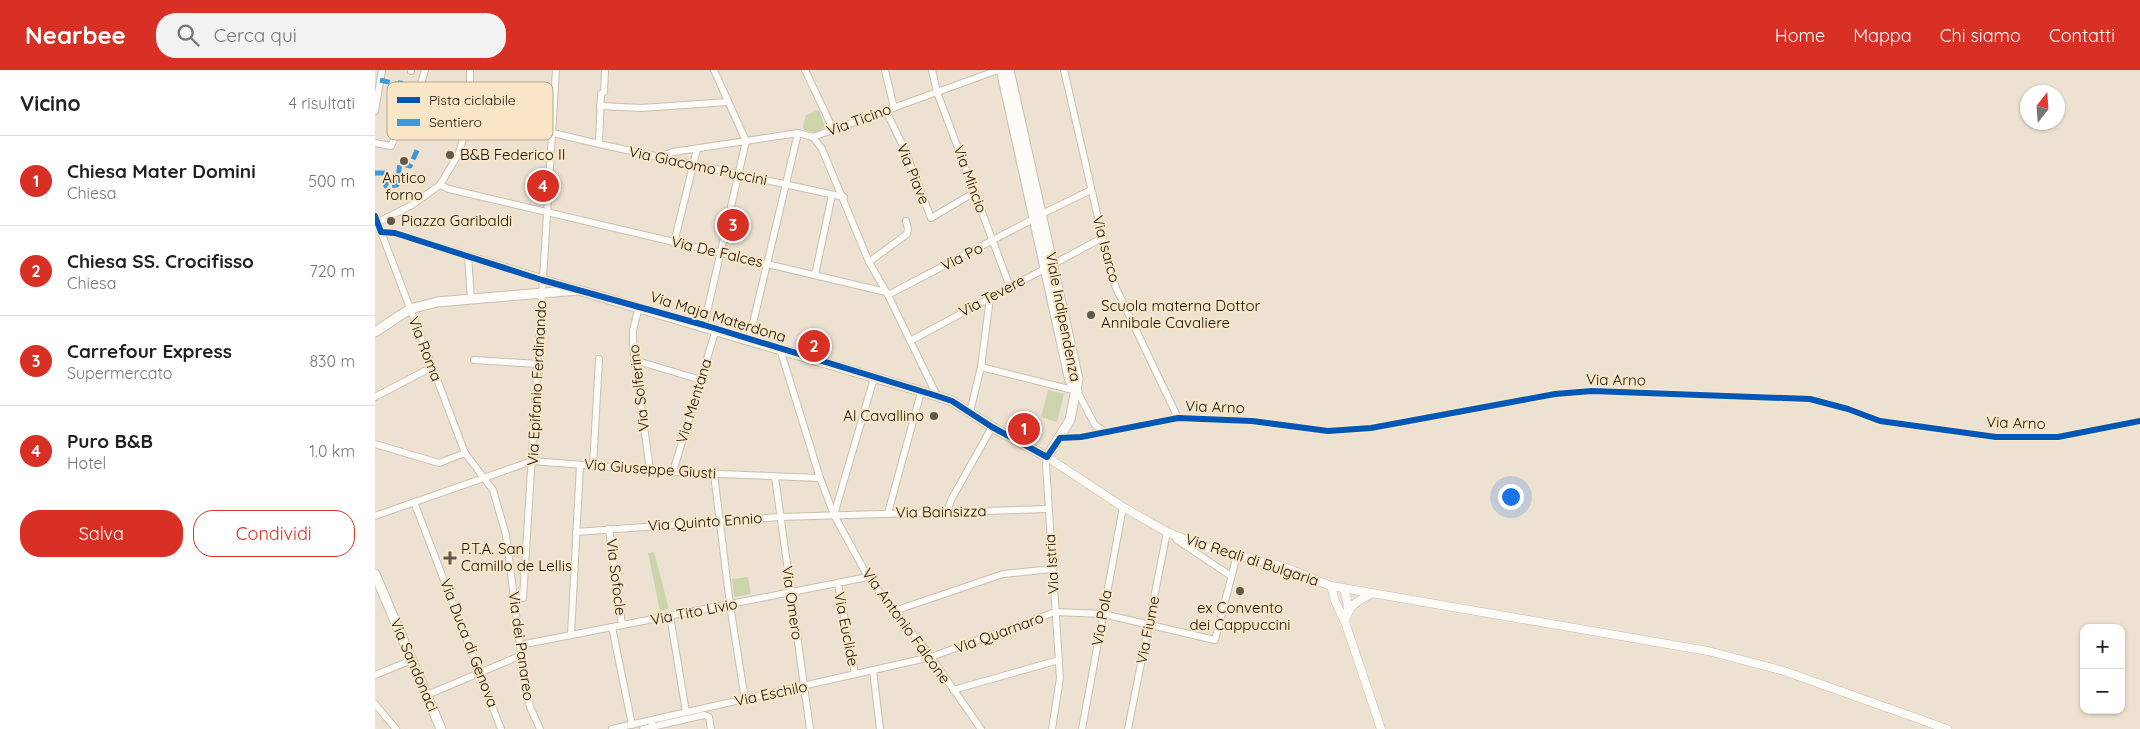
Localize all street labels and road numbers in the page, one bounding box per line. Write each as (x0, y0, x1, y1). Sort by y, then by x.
street label: Via Ticino (824, 99, 894, 140)
street label: Via Piave (893, 141, 934, 207)
street label: Via Giacomo Puccini (627, 142, 769, 189)
street label: Via Mincio (949, 142, 991, 215)
street label: Via Isarco (1088, 213, 1125, 284)
street label: Via De Falces (669, 232, 765, 271)
street label: Via Po (938, 238, 986, 275)
street label: Viale Indipendenza (1042, 250, 1085, 383)
street label: Via Tevere (955, 270, 1028, 321)
street label: Via Maja Materdona (648, 287, 789, 346)
street label: Via Epifanio Ferdinando (523, 300, 550, 466)
street label: Via Roma (404, 314, 447, 384)
street label: Via Solferino (624, 344, 653, 433)
street label: Via Mentana (672, 356, 715, 446)
street label: Via Arno (1586, 369, 1646, 390)
street label: Via Arno (1185, 396, 1245, 417)
street label: Via Arno (1986, 412, 2046, 433)
street label: Via Giuseppe Giusti (583, 454, 717, 483)
street label: Via Bainsizza (895, 501, 987, 522)
street label: Via Quinto Ennio (647, 508, 763, 535)
street label: Via Reali di Bulgaria (1183, 529, 1321, 590)
street label: Via Istria (1040, 533, 1063, 595)
street label: Via Sofocle (602, 537, 631, 616)
street label: Via Antonio Falcone (858, 564, 955, 687)
street label: Via Omero (778, 565, 807, 641)
street label: Via Duca di Genova (436, 576, 503, 710)
street label: Via Pola (1087, 588, 1116, 648)
street label: Via dei Panareo (504, 590, 539, 702)
street label: Via Euclide (830, 590, 863, 668)
street label: Via Tito Livio (649, 594, 739, 629)
street label: Via Fiume (1132, 594, 1163, 665)
street label: Via Quarnaro (952, 608, 1046, 657)
street label: Via Sandonaci (386, 615, 443, 714)
street label: Via Eschilo (733, 677, 809, 710)

